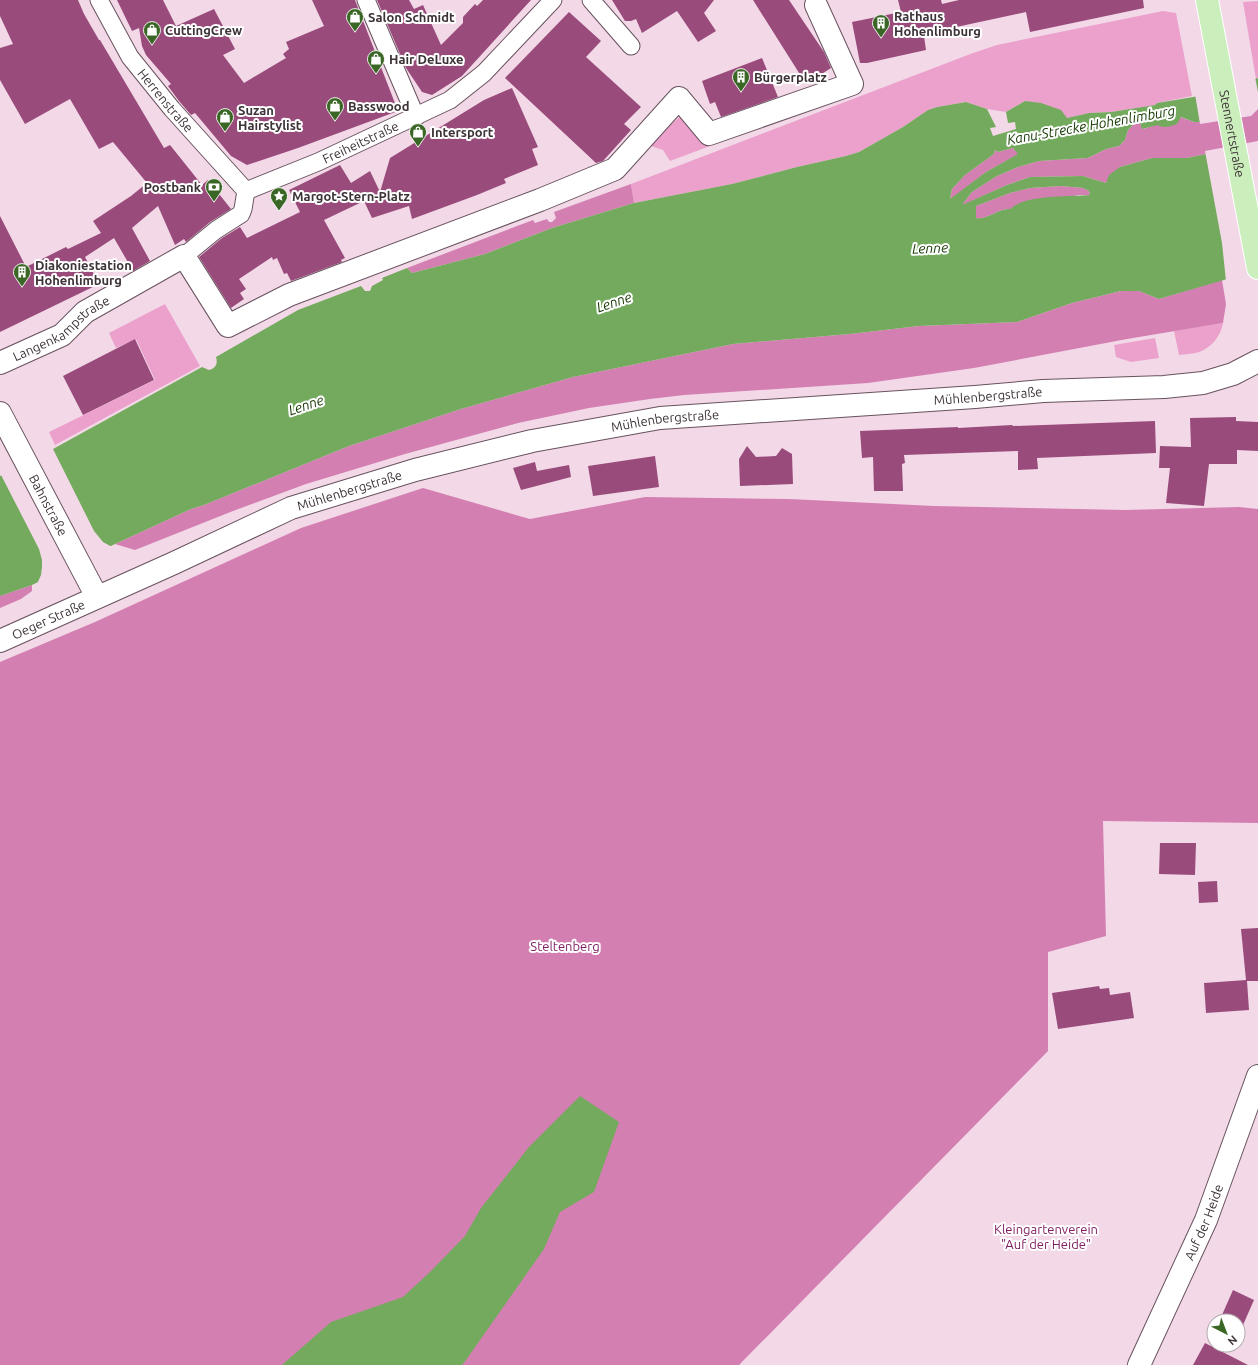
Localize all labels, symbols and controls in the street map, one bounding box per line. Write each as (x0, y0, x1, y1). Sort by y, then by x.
shop icon: Salon Schmidt (345, 7, 365, 32)
place label: Rathaus Hohenlimburg (894, 9, 981, 38)
place label: Salon Schmidt (368, 10, 455, 24)
building icon: Rathaus Hohenlimburg (871, 13, 891, 38)
shop icon: CuttingCrew (142, 20, 162, 45)
place label: CuttingCrew (165, 23, 242, 37)
shop icon: Hair DeLuxe (366, 49, 386, 74)
place label: Hair DeLuxe (389, 52, 464, 66)
street label: Herrenstraße (135, 66, 196, 135)
building icon: Bürgerplatz (731, 67, 751, 92)
place label: Bürgerplatz (754, 70, 827, 84)
street label: Stennertstraße (1217, 89, 1248, 178)
shop icon: Basswood (325, 96, 345, 121)
place label: Basswood (348, 99, 409, 113)
water label: Kanu-Strecke Hohenlimburg (1006, 102, 1177, 148)
place label: Suzan Hairstylist (238, 103, 302, 132)
shop icon: Suzan Hairstylist (215, 107, 235, 132)
street label: Freiheitstraße (320, 118, 401, 166)
shop icon: Intersport (408, 122, 428, 147)
place label: Intersport (431, 125, 494, 139)
bank icon: Postbank (204, 177, 224, 202)
place label: Postbank (144, 180, 202, 194)
place icon: Margot-Stern-Platz (269, 186, 289, 211)
place label: Margot-Stern-Platz (292, 189, 410, 203)
water label: Lenne (912, 239, 948, 257)
place label: Diakoniestation Hohenlimburg (35, 258, 132, 287)
building icon: Diakoniestation Hohenlimburg (12, 262, 32, 287)
water label: Lenne (594, 289, 634, 315)
street label: Langenkampstraße (11, 293, 112, 363)
street label: Mühlenbergstraße (933, 384, 1043, 407)
water label: Lenne (286, 392, 326, 418)
street label: Mühlenbergstraße (610, 407, 720, 434)
street label: Mühlenbergstraße (295, 467, 403, 513)
street label: Bahnstraße (27, 472, 70, 538)
street label: Oeger Straße (10, 597, 87, 642)
park label: Steltenberg (530, 939, 600, 953)
street label: Auf der Heide (1182, 1182, 1225, 1262)
park label: Kleingartenverein "Auf der Heide" (994, 1222, 1098, 1251)
north arrow (1206, 1313, 1246, 1353)
text: N (1226, 1333, 1240, 1348)

